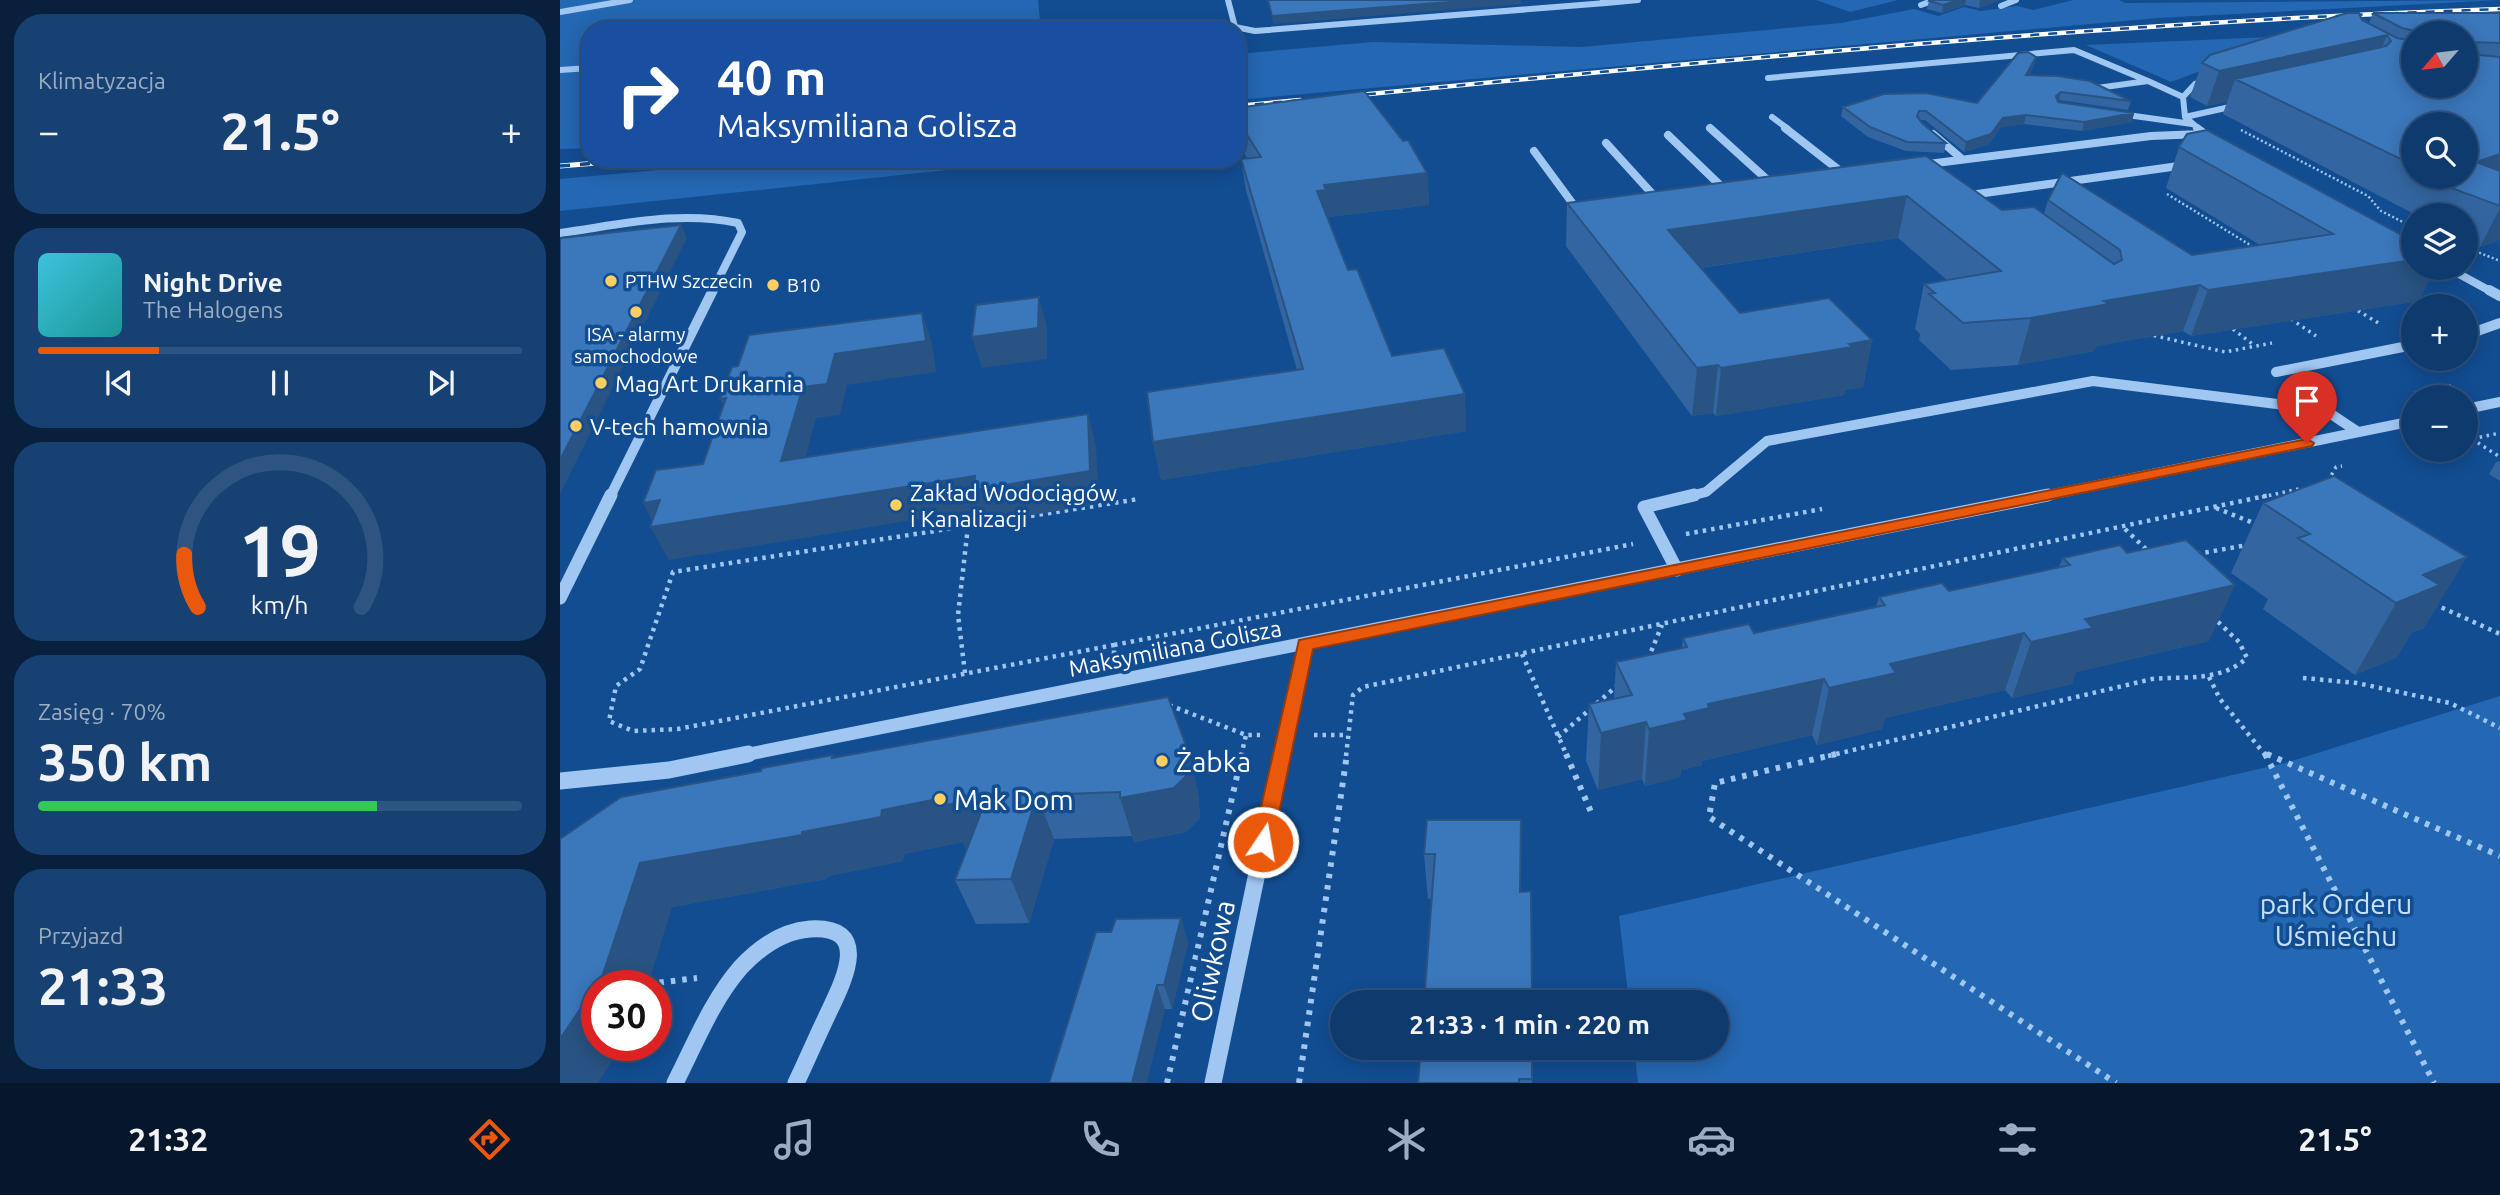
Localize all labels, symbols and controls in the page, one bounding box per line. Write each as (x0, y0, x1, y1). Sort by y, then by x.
north arrow (2401, 21, 2478, 98)
map controls (2401, 21, 2478, 462)
icon: right (602, 49, 693, 140)
text: 40 m (717, 49, 826, 104)
text: Klimatyzacja (38, 68, 166, 93)
text: 21.5° (220, 102, 340, 160)
text: Maksymiliana Golisza (717, 107, 1018, 143)
text: − (38, 110, 59, 152)
text: + (501, 110, 522, 152)
button: search (2401, 112, 2478, 189)
button: layers (2401, 203, 2478, 280)
text: Night Drive (143, 268, 283, 297)
place label: PTHW Szczecin (625, 270, 753, 292)
marker: PTHW Szczecin (603, 273, 619, 289)
place label: B10 (787, 274, 821, 296)
marker: B10 (765, 277, 781, 293)
button: + (2401, 294, 2478, 371)
text: The Halogens (143, 297, 283, 322)
marker: ISA - alarmy samochodowe (628, 304, 644, 320)
place label: ISA - alarmy samochodowe (574, 323, 698, 367)
icon: previous (100, 364, 138, 402)
icon: pause (261, 364, 299, 402)
icon: next (422, 364, 460, 402)
place label: Mag Art Drukarnia (615, 371, 804, 396)
pin (2277, 371, 2337, 443)
marker: Mag Art Drukarnia (593, 375, 609, 391)
icon: arrive (2288, 382, 2326, 420)
button: − (2401, 385, 2478, 462)
place label: V-tech hamownia (590, 414, 769, 439)
marker: V-tech hamownia (568, 418, 584, 434)
place label: Zakład Wodociągów i Kanalizacji (910, 480, 1117, 531)
marker: Zakład Wodociągów i Kanalizacji (888, 497, 904, 513)
text: 19 (239, 510, 321, 592)
text: km/h (251, 591, 309, 619)
street label: Maksymiliana Golisza (1066, 615, 1284, 681)
text: Zasięg · 70% (38, 699, 166, 724)
text: 350 km (38, 733, 212, 791)
place label: Żabka (1176, 746, 1251, 777)
marker: Żabka (1154, 753, 1170, 769)
place label: Mak Dom (954, 784, 1074, 815)
marker: Mak Dom (932, 791, 948, 807)
position arrow (1226, 805, 1300, 879)
park label: park Orderu Uśmiechu (2260, 888, 2412, 951)
street label: Oliwkowa (1184, 897, 1240, 1025)
text: Przyjazd (38, 923, 123, 948)
text: 21:33 (38, 957, 168, 1015)
speed limit sign: 30 (581, 970, 672, 1061)
text: 21:33 · 1 min · 220 m (1409, 1010, 1650, 1039)
icon: directions (465, 1115, 514, 1164)
icon: music (770, 1115, 819, 1164)
icon: phone (1076, 1115, 1125, 1164)
icon: climate (1382, 1115, 1431, 1164)
icon: car (1687, 1115, 1736, 1164)
icon: filters (1993, 1115, 2042, 1164)
text: 21:32 (128, 1121, 208, 1157)
text: 21.5° (2298, 1121, 2372, 1157)

